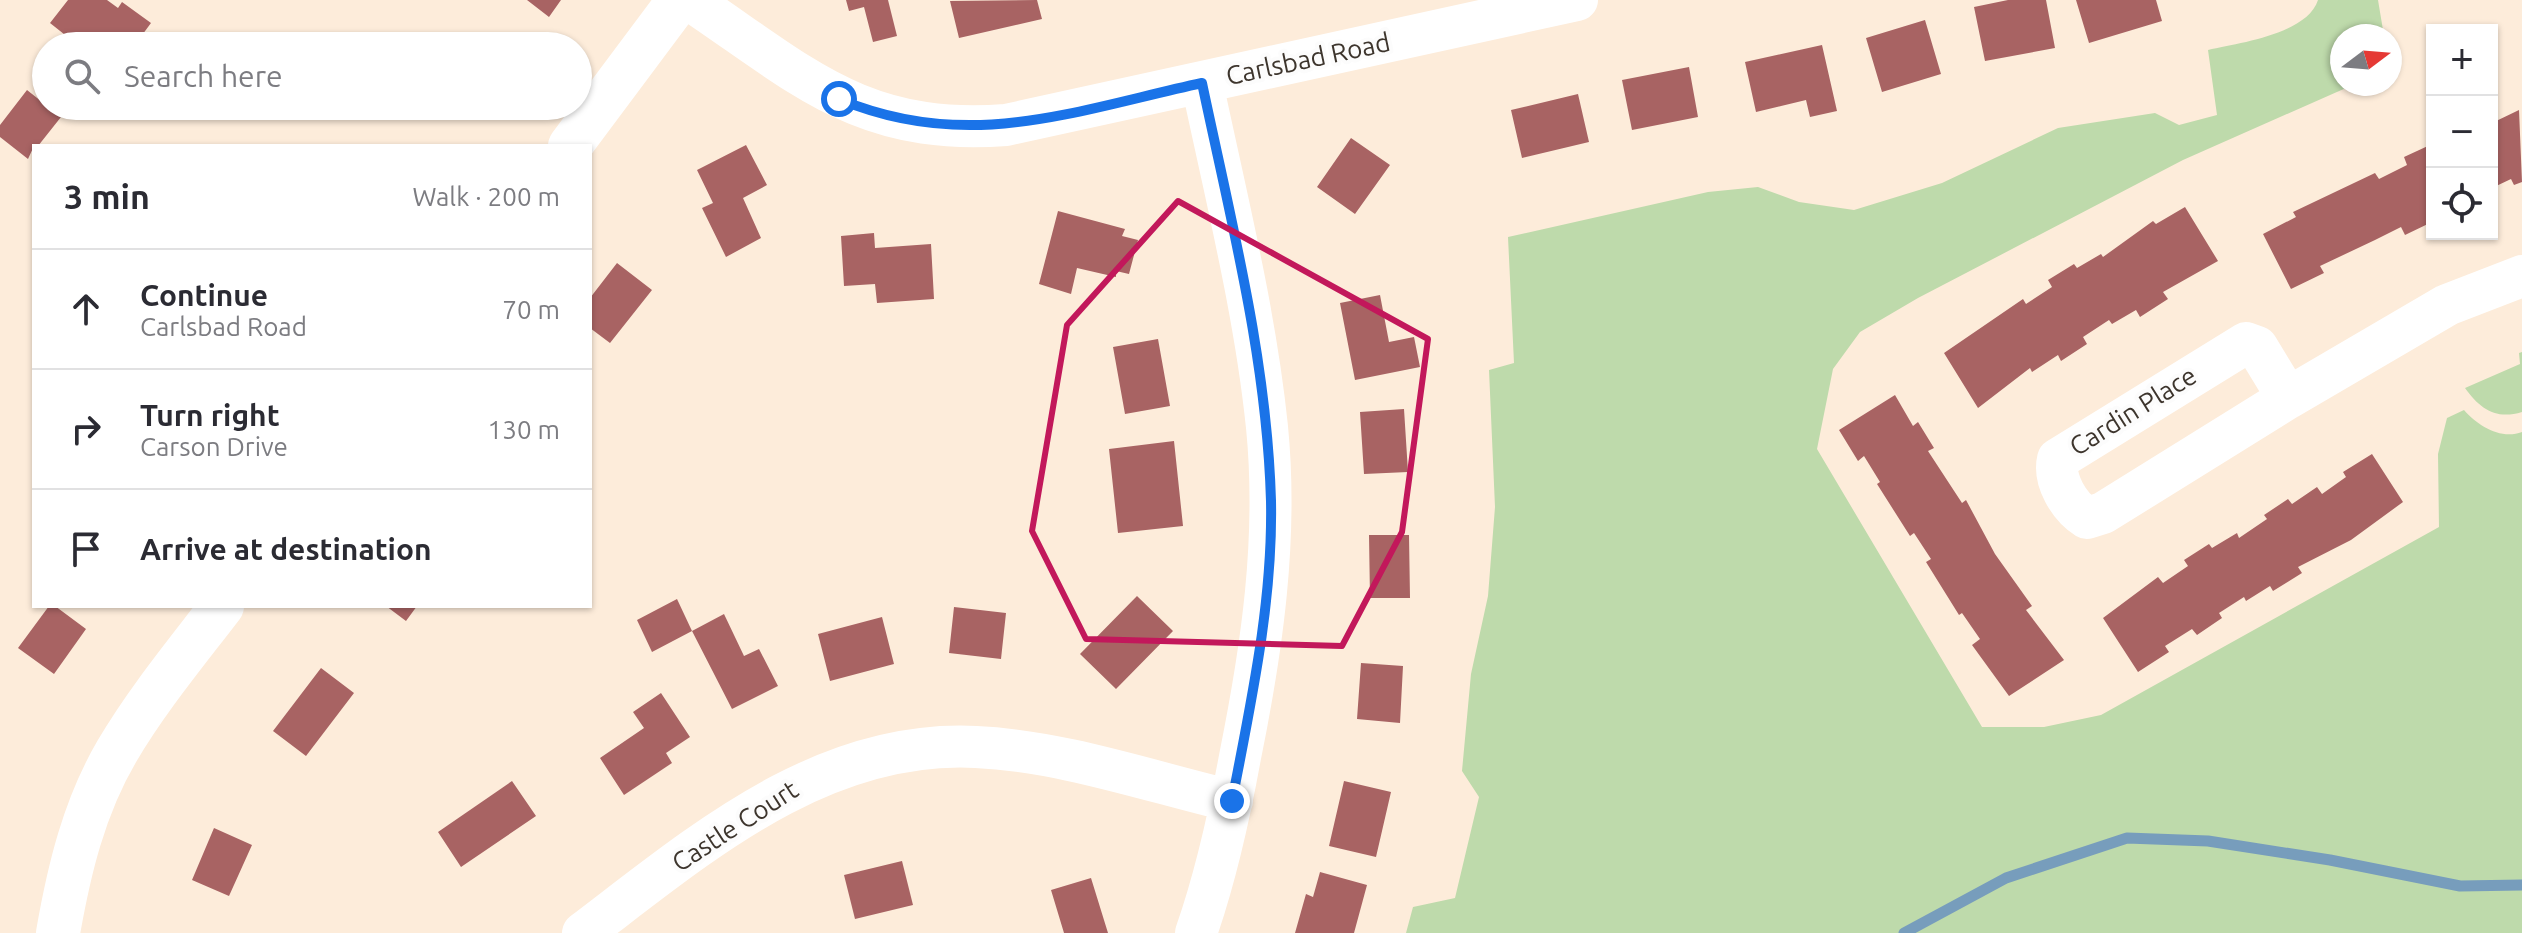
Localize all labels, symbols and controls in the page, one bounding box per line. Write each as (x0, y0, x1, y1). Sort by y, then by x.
north arrow (2330, 24, 2402, 96)
map controls (2426, 24, 2498, 240)
button: + (2426, 24, 2498, 96)
street label: Carlsbad Road (1223, 27, 1393, 90)
search box (32, 32, 592, 120)
icon: search (60, 54, 104, 98)
text: Search here (124, 59, 283, 93)
route start (821, 81, 857, 117)
button: − (2426, 96, 2498, 168)
button: locate (2426, 168, 2498, 240)
text: 3 min (64, 177, 150, 215)
text: Walk · 200 m (412, 182, 560, 211)
text: Continue (140, 278, 268, 312)
icon: ahead (64, 287, 108, 331)
text: 70 m (502, 295, 560, 324)
text: Carlsbad Road (140, 312, 307, 341)
street label: Cardin Place (2064, 360, 2201, 461)
text: Turn right (140, 398, 280, 432)
icon: right (64, 407, 108, 451)
text: 130 m (488, 415, 560, 444)
text: Carson Drive (140, 432, 288, 461)
icon: arrive (64, 527, 108, 571)
text: Arrive at destination (140, 532, 432, 566)
street label: Castle Court (666, 774, 803, 877)
route end (1214, 783, 1250, 819)

